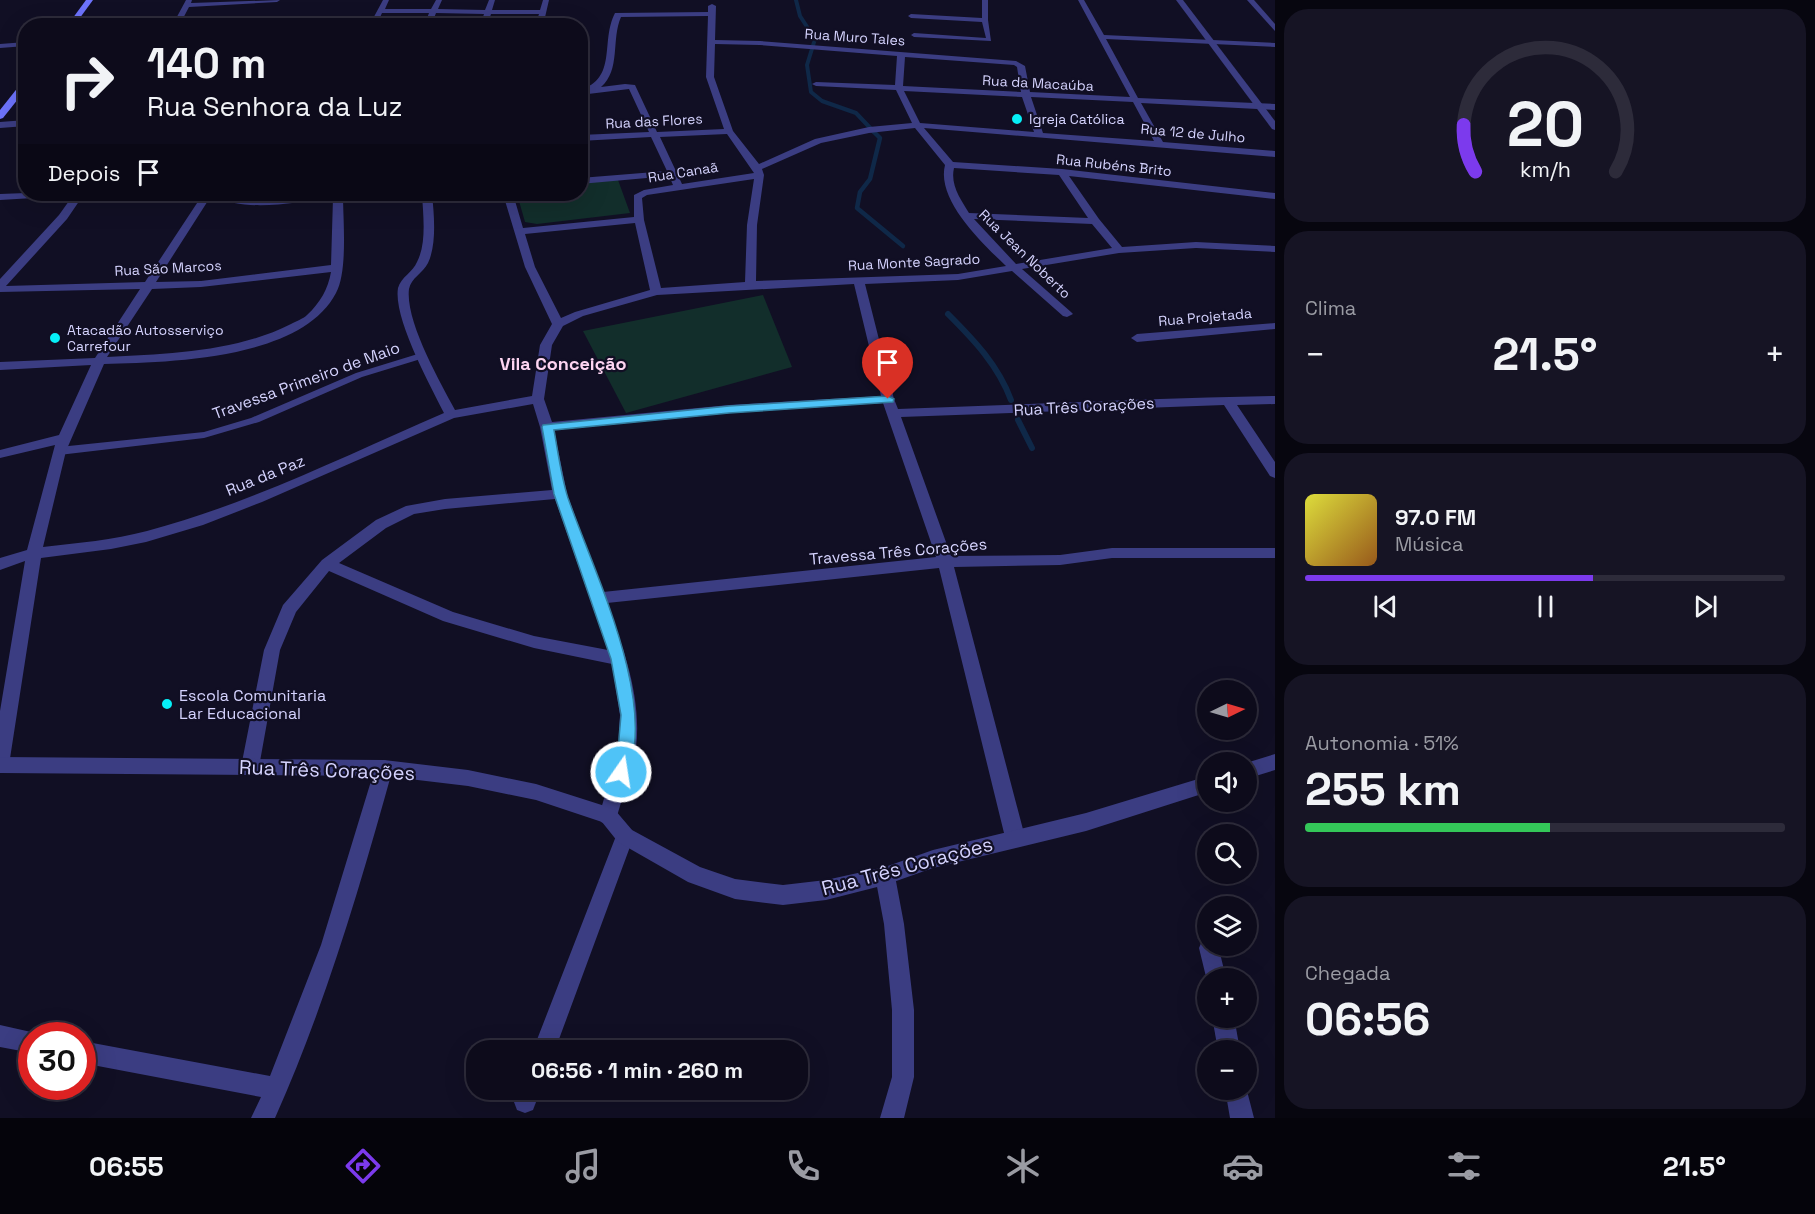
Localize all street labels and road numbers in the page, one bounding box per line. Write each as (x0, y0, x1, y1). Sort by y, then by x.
street label: Rua Muro Tales (804, 25, 906, 49)
street label: Rua da Macaúba (982, 71, 1094, 95)
street label: Rua das Flores (605, 109, 703, 133)
street label: Rua 12 de Julho (1140, 119, 1246, 147)
street label: Rua Rubéns Brito (1055, 150, 1173, 180)
street label: Rua Canaã (647, 158, 719, 186)
street label: Rua Jean Noberto (975, 206, 1075, 302)
street label: Rua Monte Sagrado (847, 250, 981, 274)
street label: Rua São Marcos (114, 256, 222, 280)
street label: Rua Projetada (1157, 304, 1253, 330)
street label: Travessa Primeiro de Maio (210, 337, 403, 424)
street label: Rua Três Corações (1013, 392, 1155, 421)
street label: Rua da Paz (222, 450, 308, 501)
street label: Travessa Três Corações (808, 533, 988, 570)
street label: Rua Três Corações (238, 754, 416, 786)
street label: Rua Três Corações (819, 831, 995, 901)

